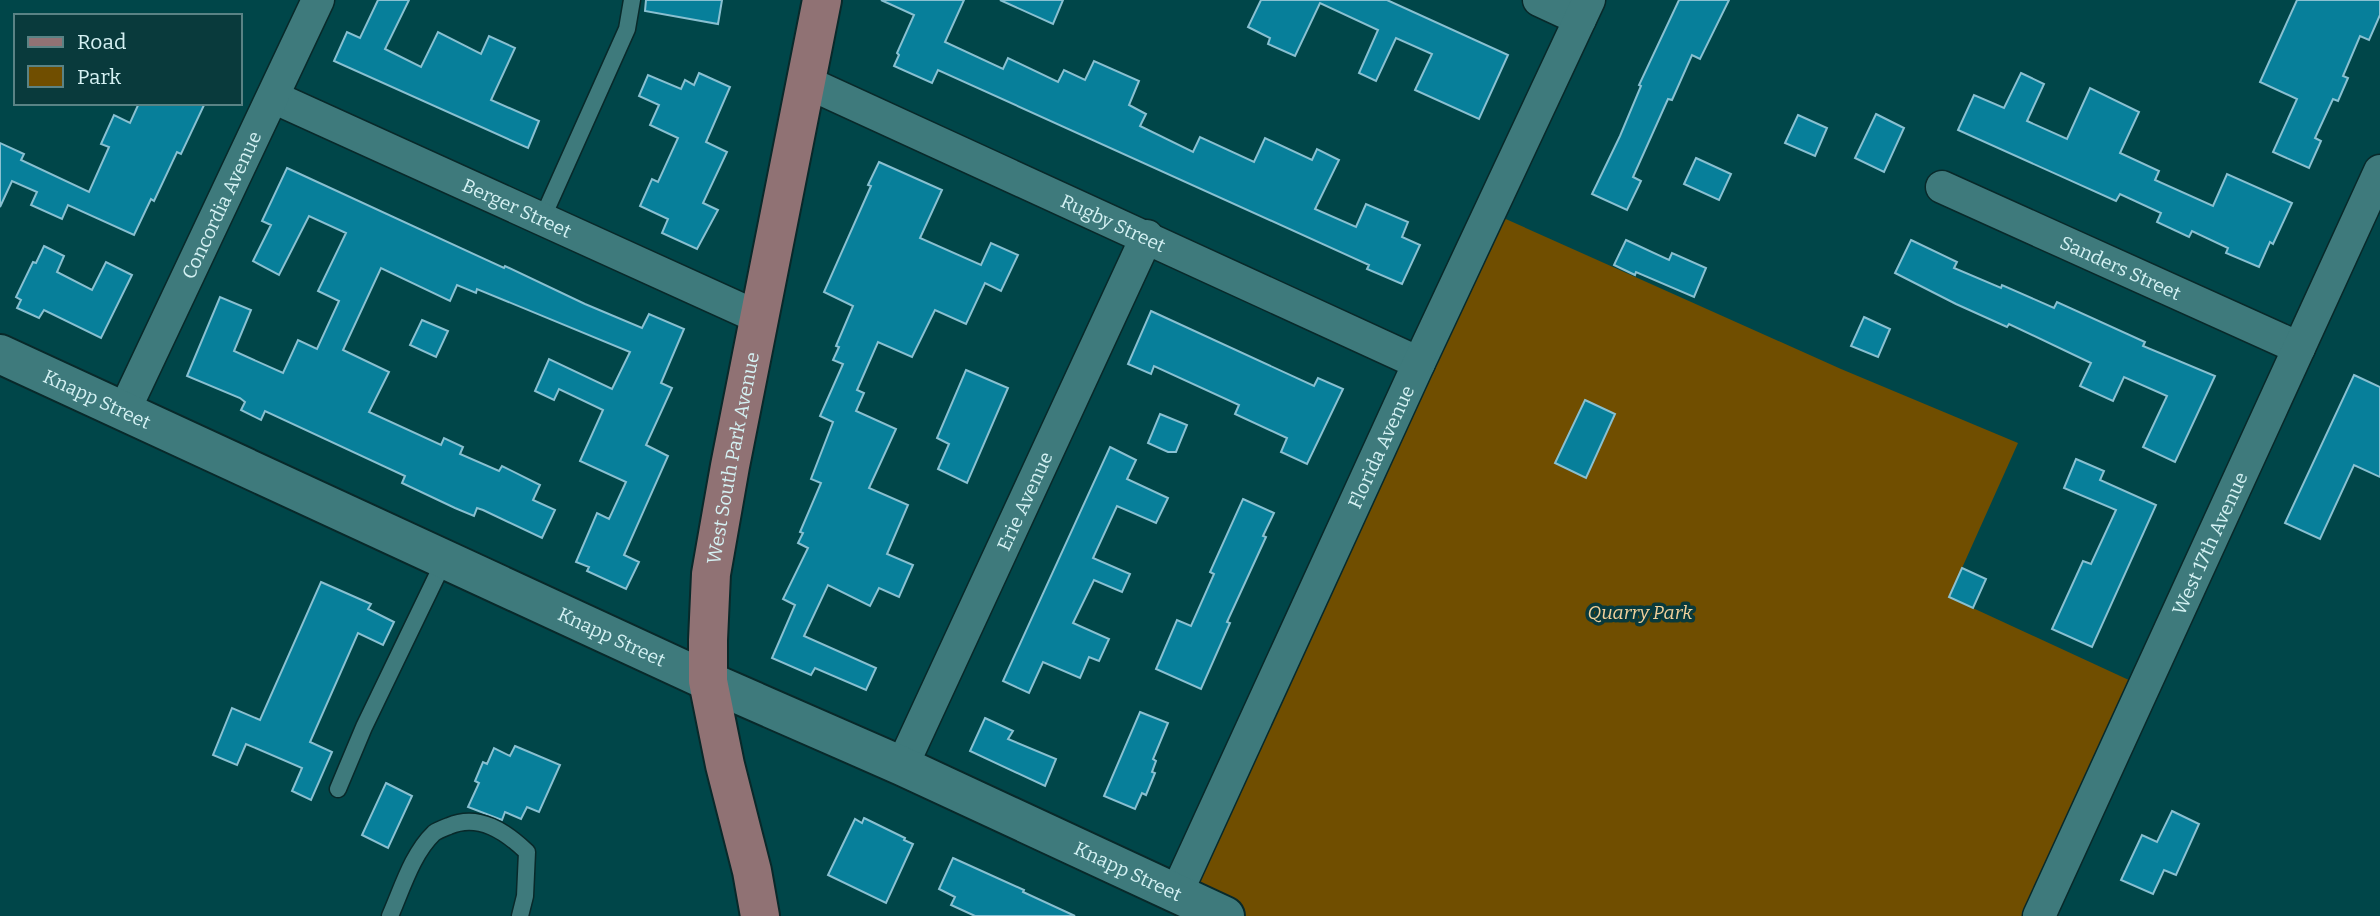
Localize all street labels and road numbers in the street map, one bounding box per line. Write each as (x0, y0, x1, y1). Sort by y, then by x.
street label: Concordia Avenue (177, 127, 266, 282)
street label: Berger Street (459, 173, 575, 242)
street label: Rugby Street (1057, 189, 1169, 257)
street label: Sanders Street (2057, 230, 2185, 305)
street label: West South Park Avenue (701, 350, 764, 566)
street label: Knapp Street (40, 364, 155, 434)
street label: Florida Avenue (1343, 381, 1419, 512)
street label: Erie Avenue (992, 448, 1057, 554)
street label: West 17th Avenue (2167, 468, 2252, 618)
street label: Knapp Street (555, 602, 669, 671)
street label: Knapp Street (1071, 836, 1186, 906)

